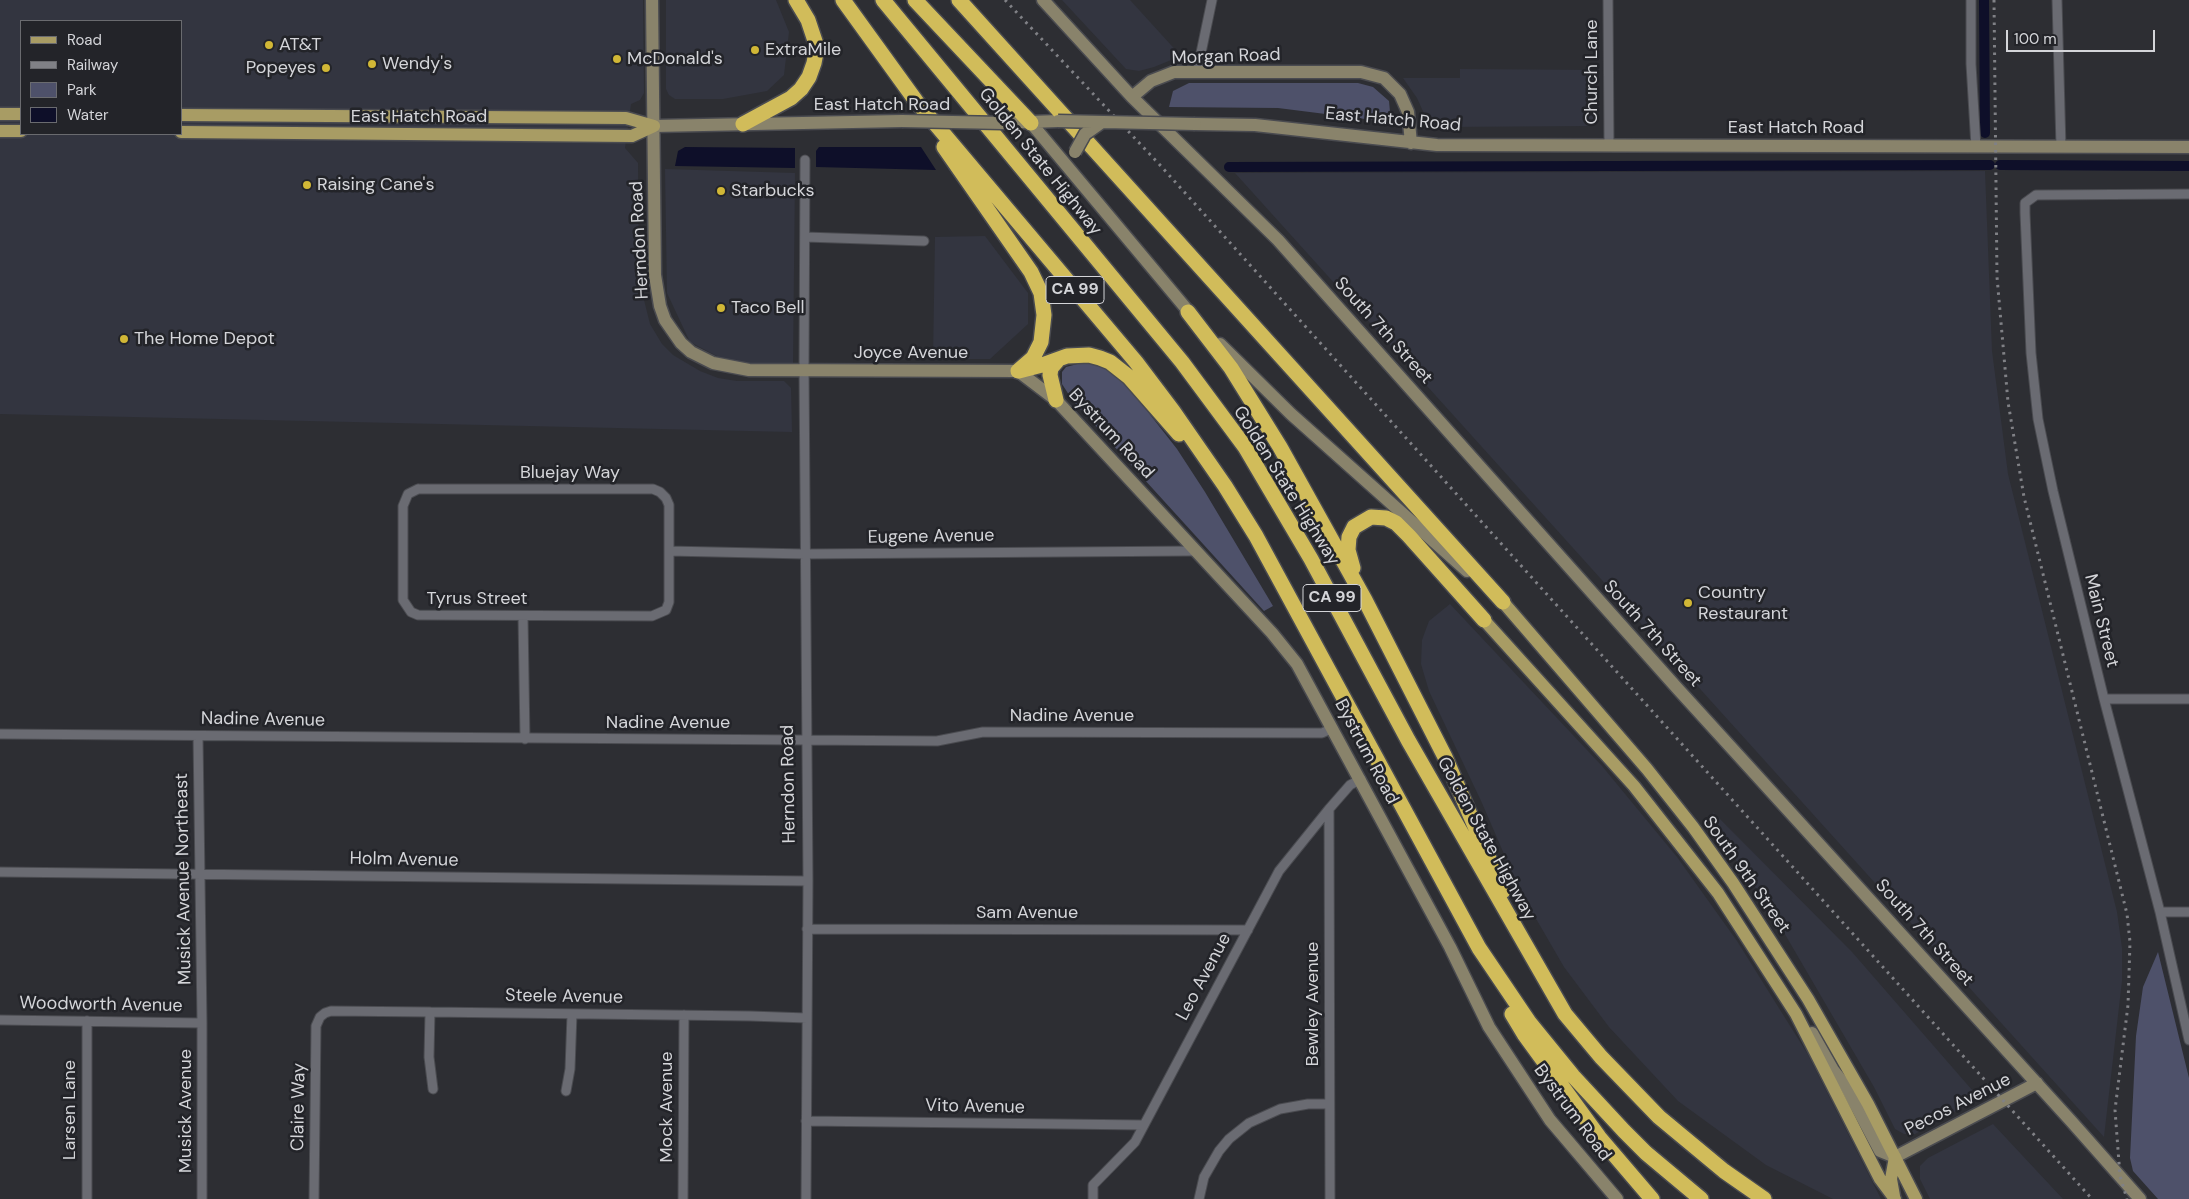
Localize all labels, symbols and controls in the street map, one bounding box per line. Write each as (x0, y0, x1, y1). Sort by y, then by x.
street label: Church Lane (1581, 19, 1603, 125)
legend (20, 20, 182, 135)
scale bar (2009, 20, 2158, 52)
text: 100 m (2014, 29, 2057, 49)
text: Road (67, 30, 102, 50)
place label: AT&T (279, 34, 321, 56)
marker: AT&T (263, 39, 275, 51)
place label: ExtraMile (765, 39, 841, 61)
marker: ExtraMile (749, 44, 761, 56)
street label: Morgan Road (1171, 44, 1281, 70)
place label: McDonald's (627, 48, 723, 70)
place label: Wendy's (382, 53, 452, 75)
marker: McDonald's (611, 53, 623, 65)
text: Railway (67, 55, 118, 75)
place label: Popeyes (246, 57, 316, 79)
marker: Wendy's (366, 58, 378, 70)
marker: Popeyes (320, 62, 332, 74)
text: Park (67, 80, 97, 100)
street label: Golden State Highway (974, 84, 1106, 240)
street label: East Hatch Road (814, 94, 950, 116)
street label: East Hatch Road (1324, 103, 1462, 137)
text: Water (67, 105, 108, 125)
street label: East Hatch Road (351, 106, 487, 128)
street label: East Hatch Road (1728, 117, 1864, 139)
place label: Raising Cane's (317, 174, 434, 196)
marker: Raising Cane's (301, 179, 313, 191)
street label: Herndon Road (626, 180, 654, 300)
place label: Starbucks (731, 180, 814, 202)
marker: Starbucks (715, 185, 727, 197)
street label: South 7th Street (1329, 273, 1437, 389)
road number: CA 99 (1046, 276, 1104, 304)
place label: Taco Bell (731, 297, 804, 319)
marker: Taco Bell (715, 302, 727, 314)
place label: The Home Depot (134, 328, 275, 350)
marker: The Home Depot (118, 333, 130, 345)
street label: Joyce Avenue (854, 342, 968, 364)
street label: Bystrum Road (1064, 384, 1158, 484)
street label: Golden State Highway (1228, 402, 1344, 570)
street label: Bluejay Way (520, 462, 620, 484)
street label: Eugene Avenue (867, 525, 995, 549)
street label: Main Street (2079, 572, 2123, 670)
street label: South 7th Street (1598, 576, 1706, 692)
place label: Country Restaurant (1698, 582, 1788, 624)
road number: CA 99 (1303, 584, 1361, 612)
street label: Tyrus Street (426, 588, 528, 610)
marker: Country Restaurant (1682, 597, 1694, 609)
street label: Bystrum Road (1329, 696, 1403, 808)
street label: Nadine Avenue (1010, 705, 1134, 727)
street label: Nadine Avenue (201, 708, 325, 732)
street label: Nadine Avenue (606, 712, 730, 734)
street label: Herndon Road (777, 725, 801, 843)
street label: Golden State Highway (1432, 753, 1540, 925)
street label: Musick Avenue Northeast (171, 773, 197, 985)
street label: South 9th Street (1698, 812, 1794, 938)
street label: Holm Avenue (349, 848, 459, 872)
street label: South 7th Street (1870, 875, 1978, 991)
street label: Sam Avenue (976, 902, 1078, 924)
street label: Leo Avenue (1172, 930, 1236, 1024)
street label: Bewley Avenue (1302, 942, 1324, 1066)
street label: Steele Avenue (505, 985, 623, 1009)
street label: Woodworth Avenue (19, 993, 183, 1017)
street label: Musick Avenue (175, 1049, 197, 1173)
street label: Mock Avenue (656, 1051, 678, 1163)
street label: Larsen Lane (59, 1060, 81, 1160)
street label: Bystrum Road (1529, 1060, 1615, 1166)
street label: Claire Way (287, 1063, 311, 1151)
street label: Pecos Avenue (1901, 1069, 2015, 1141)
street label: Vito Avenue (925, 1095, 1025, 1119)

